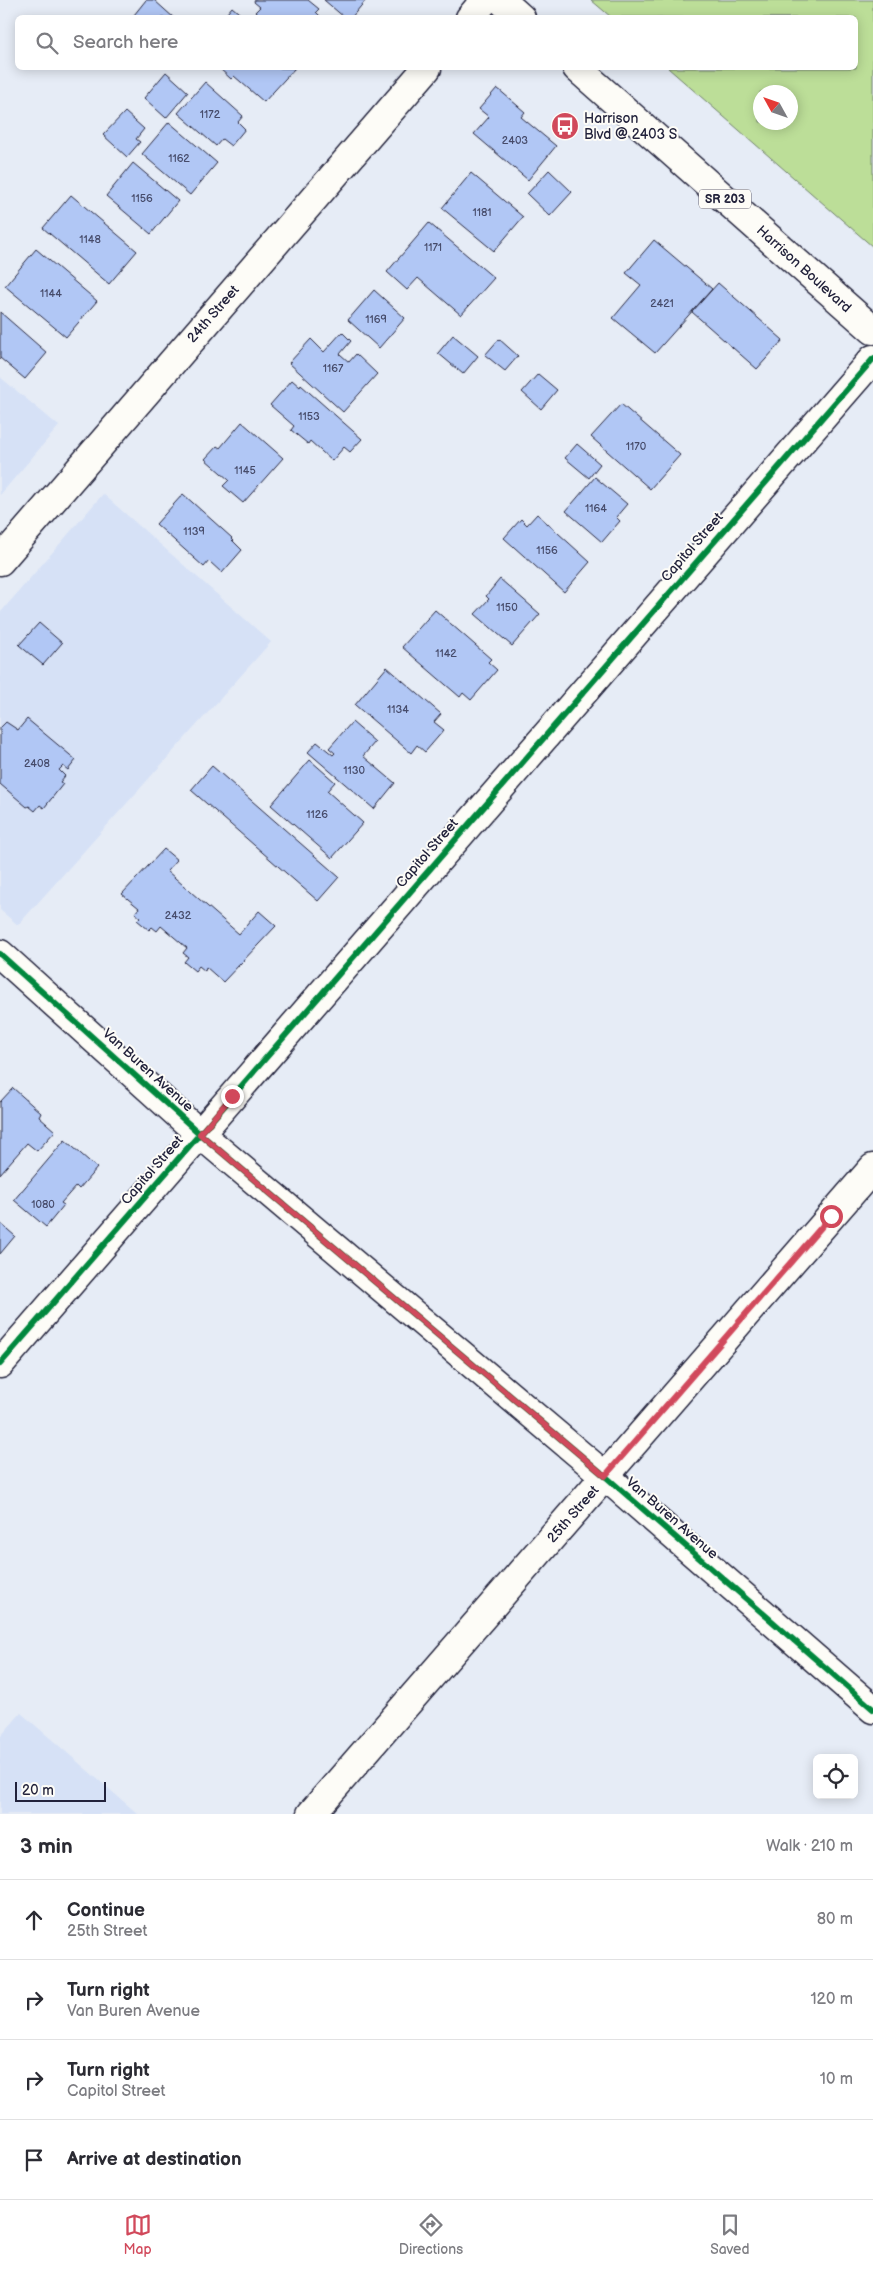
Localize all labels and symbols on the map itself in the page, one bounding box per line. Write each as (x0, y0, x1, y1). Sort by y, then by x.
north arrow (753, 85, 798, 130)
house number: 1172 (200, 108, 221, 121)
place label: Harrison Blvd @ 2403 S (584, 110, 677, 143)
bus stop icon: Harrison Blvd @ 2403 S (550, 111, 580, 141)
house number: 2403 (502, 134, 528, 147)
house number: 1162 (168, 152, 190, 165)
road number: SR 203 (699, 190, 751, 208)
house number: 1156 (131, 192, 153, 205)
house number: 1181 (472, 206, 492, 219)
street label: Harrison Boulevard (753, 222, 855, 316)
house number: 1148 (79, 233, 101, 246)
house number: 1171 (424, 241, 442, 254)
street label: 24th Street (183, 281, 243, 346)
house number: 1144 (40, 287, 62, 300)
house number: 2421 (650, 297, 674, 310)
house number: 1169 (365, 313, 387, 326)
house number: 1167 (323, 362, 344, 375)
house number: 1153 (298, 410, 320, 423)
house number: 1170 (626, 440, 647, 453)
house number: 1145 (234, 464, 256, 477)
house number: 1164 (585, 502, 607, 515)
street label: Capitol Street (657, 508, 727, 585)
house number: 1139 (183, 525, 205, 538)
house number: 1156 (536, 544, 558, 557)
house number: 1150 (496, 601, 518, 614)
house number: 1142 (435, 647, 457, 660)
house number: 1134 (387, 703, 409, 716)
house number: 2408 (24, 757, 50, 770)
house number: 1130 (343, 764, 365, 777)
house number: 1126 (306, 808, 328, 821)
street label: Capitol Street (392, 814, 462, 891)
house number: 2432 (165, 909, 192, 922)
street label: Van Buren Avenue (99, 1025, 197, 1115)
route end (221, 1085, 244, 1108)
street label: Capitol Street (117, 1131, 187, 1208)
house number: 1080 (31, 1198, 55, 1211)
route start (820, 1205, 843, 1228)
street label: Van Buren Avenue (623, 1473, 721, 1563)
street label: 25th Street (544, 1481, 603, 1546)
scale bar (15, 1779, 106, 1802)

